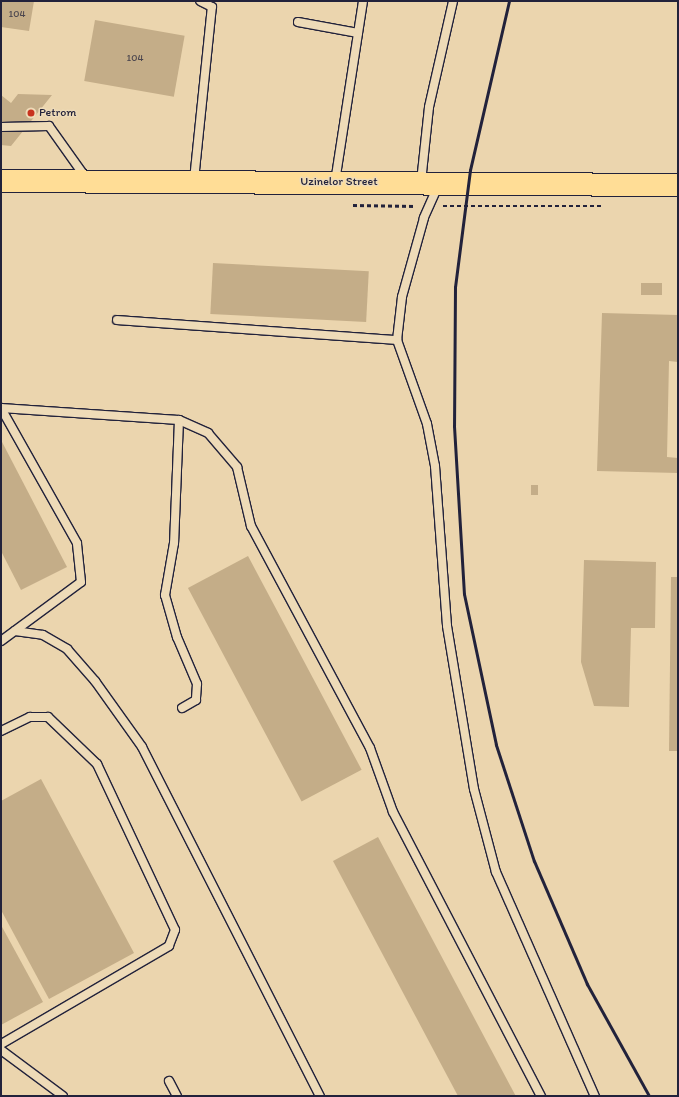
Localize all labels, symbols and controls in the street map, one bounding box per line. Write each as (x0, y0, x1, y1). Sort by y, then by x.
house number: 104 (9, 8, 25, 20)
house number: 104 (127, 52, 143, 64)
place label: Petrom (39, 106, 76, 120)
marker: Petrom (26, 108, 36, 118)
street label: Uzinelor Street (300, 175, 378, 189)

